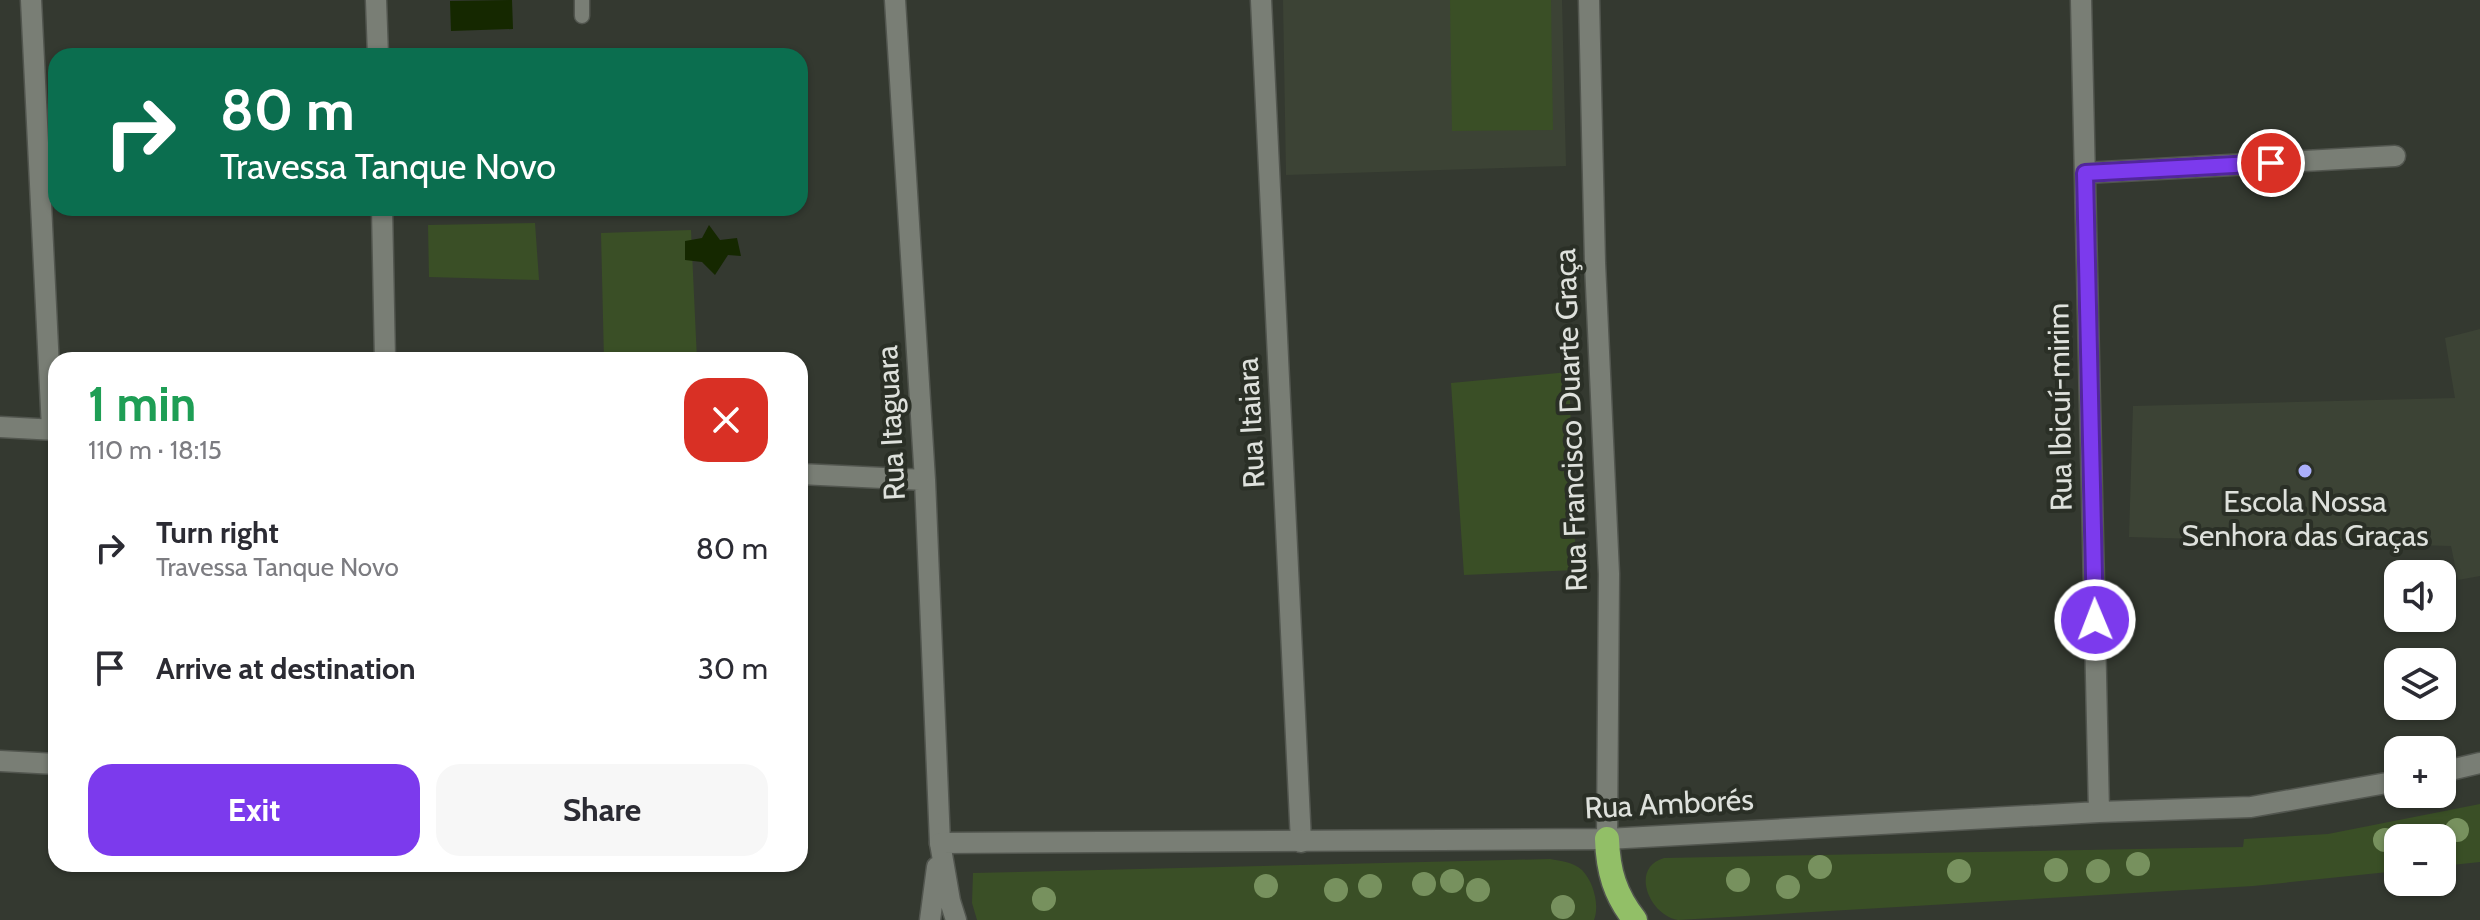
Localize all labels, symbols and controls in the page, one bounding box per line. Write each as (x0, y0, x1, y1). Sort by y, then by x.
text: 80 m (220, 76, 355, 144)
icon: right (88, 80, 192, 184)
pin (2237, 129, 2305, 197)
icon: arrive (2249, 141, 2293, 185)
text: Travessa Tanque Novo (220, 144, 556, 188)
street label: Rua Francisco Duarte Graça (1546, 247, 1595, 592)
street label: Rua Ibicuí-mirim (2039, 303, 2080, 511)
street label: Rua Itaguara (868, 344, 913, 502)
street label: Rua Itaiara (1229, 356, 1272, 489)
text: 1 min (88, 375, 196, 433)
button: close (684, 378, 768, 462)
text: 110 m · 18:15 (88, 434, 222, 466)
marker: Escola Nossa Senhora das Graças (2296, 462, 2314, 480)
place label: Escola Nossa Senhora das Graças (2181, 483, 2429, 554)
text: Turn right (156, 514, 279, 551)
icon: right (88, 526, 132, 570)
text: 80 m (696, 530, 768, 567)
text: Travessa Tanque Novo (156, 551, 399, 583)
map controls (2384, 560, 2456, 896)
button: sound (2384, 560, 2456, 632)
position arrow (2053, 578, 2137, 662)
icon: arrive (88, 646, 132, 690)
button: layers (2384, 648, 2456, 720)
text: Arrive at destination (156, 650, 416, 687)
text: 30 m (698, 650, 768, 687)
button: + (2384, 736, 2456, 808)
button: Exit (88, 764, 420, 856)
button: Share (436, 764, 768, 856)
street label: Rua Amborés (1583, 781, 1755, 826)
button: − (2384, 824, 2456, 896)

